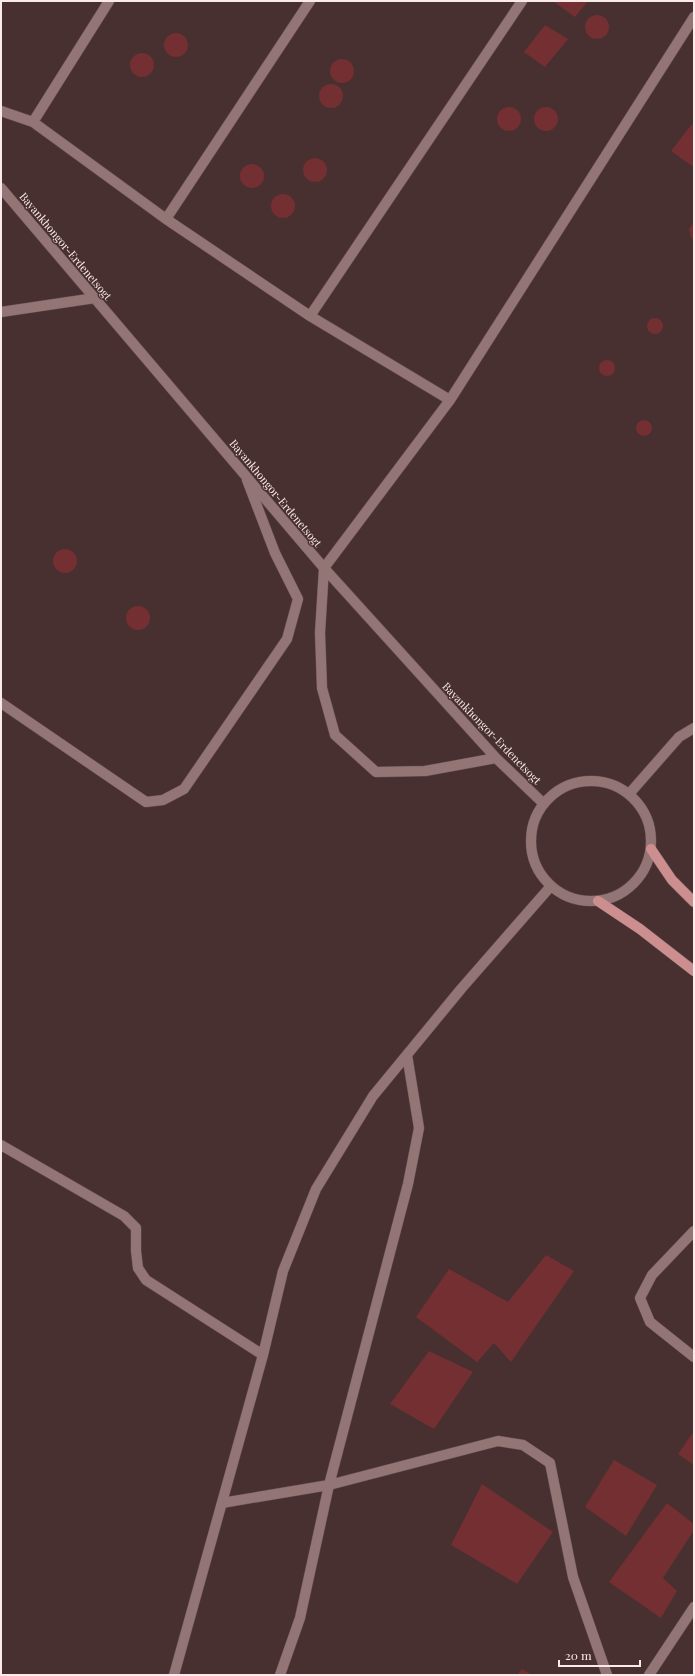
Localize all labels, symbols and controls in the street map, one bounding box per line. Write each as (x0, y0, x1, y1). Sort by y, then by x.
street label: Bayankhongor-Erdenetsogt (16, 189, 116, 303)
street label: Bayankhongor-Erdenetsogt (226, 436, 326, 550)
street label: Bayankhongor-Erdenetsogt (439, 679, 545, 787)
scale bar (559, 1642, 640, 1668)
text: 20 m (565, 1647, 592, 1663)

